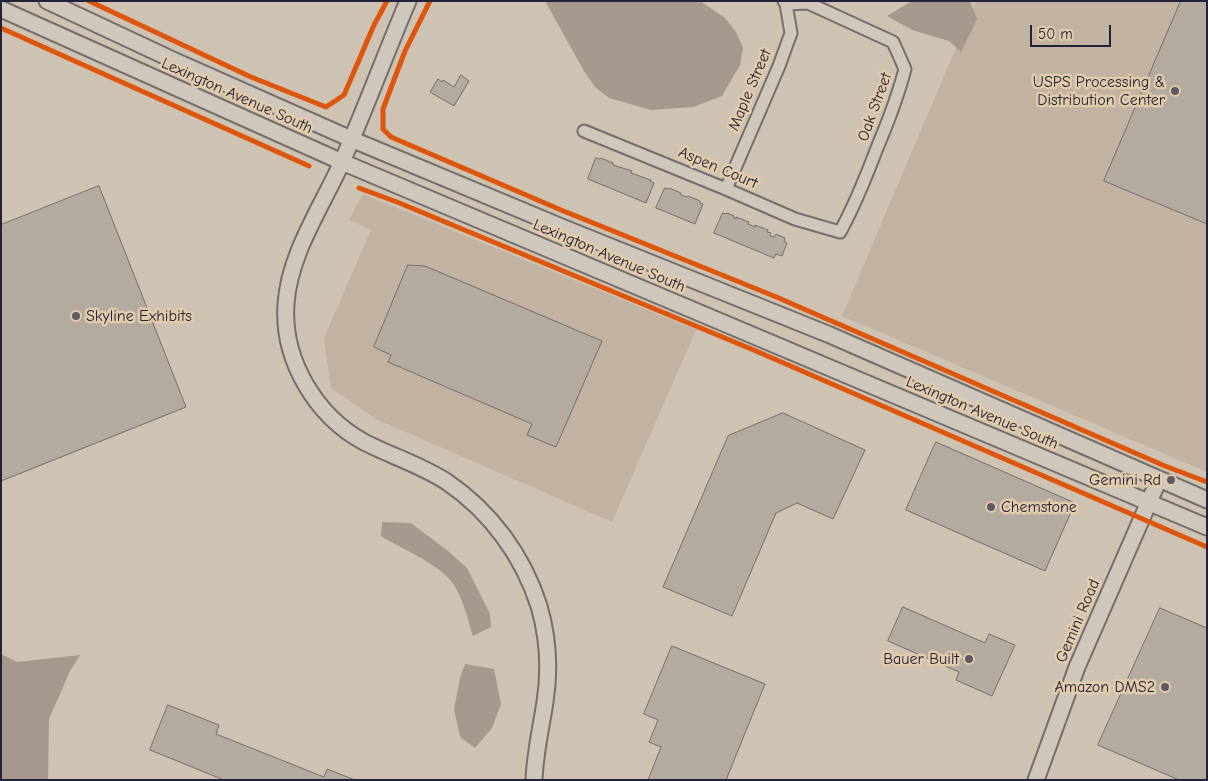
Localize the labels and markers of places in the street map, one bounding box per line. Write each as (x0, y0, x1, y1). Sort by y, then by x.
place label: USPS Processing & Distribution Center (1033, 72, 1165, 110)
marker: USPS Processing & Distribution Center (1169, 85, 1181, 97)
place label: Skyline Exhibits (86, 306, 192, 326)
marker: Skyline Exhibits (70, 310, 82, 322)
place label: Gemini Rd (1089, 470, 1161, 490)
marker: Gemini Rd (1165, 474, 1177, 486)
place label: Chemstone (1001, 497, 1077, 517)
marker: Chemstone (985, 501, 997, 513)
place label: Bauer Built (883, 649, 959, 669)
marker: Bauer Built (963, 653, 975, 665)
place label: Amazon DMS2 (1054, 677, 1155, 697)
marker: Amazon DMS2 (1159, 681, 1171, 693)

